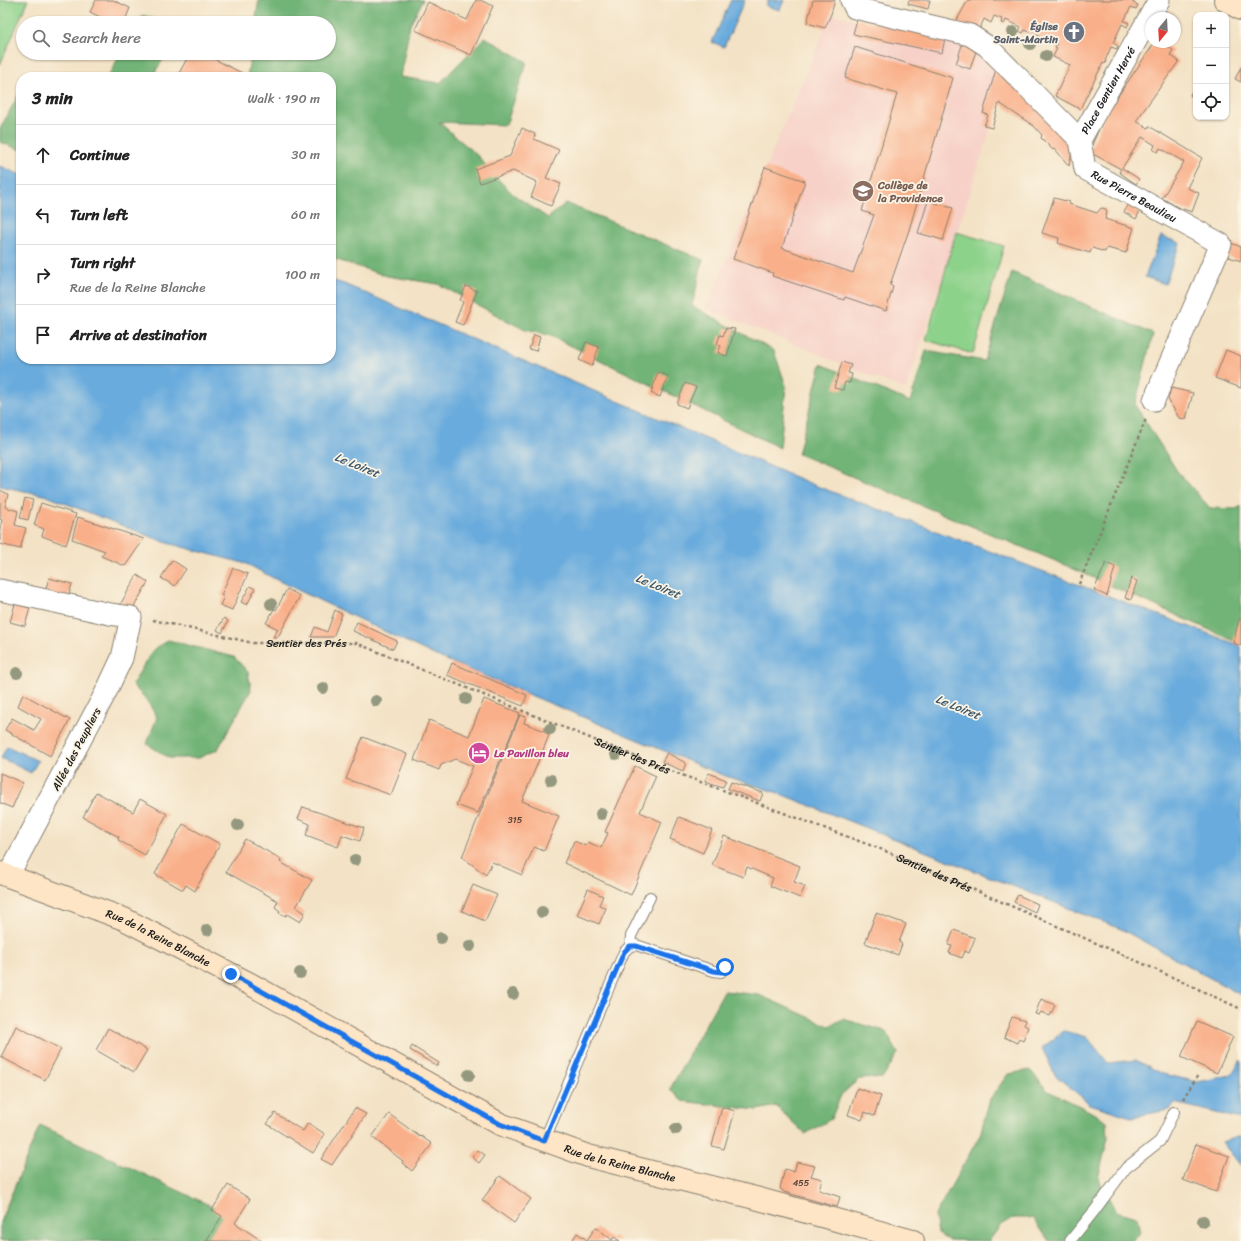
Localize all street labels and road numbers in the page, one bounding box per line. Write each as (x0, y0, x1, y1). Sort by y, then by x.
street label: Place Gentien Hervé (1076, 43, 1141, 138)
street label: Rue Pierre Beaulieu (1087, 165, 1180, 228)
street label: Sentier des Prés (266, 634, 348, 653)
street label: Allée des Peupliers (46, 703, 107, 795)
street label: Sentier des Prés (591, 732, 674, 780)
street label: Sentier des Prés (894, 848, 976, 898)
street label: Rue de la Reine Blanche (103, 904, 214, 972)
street label: Rue de la Reine Blanche (561, 1139, 678, 1188)

